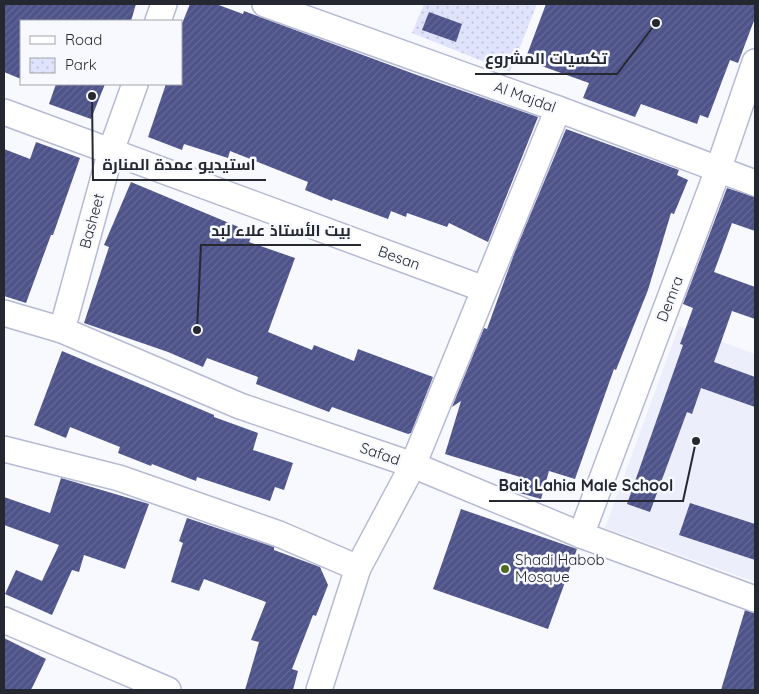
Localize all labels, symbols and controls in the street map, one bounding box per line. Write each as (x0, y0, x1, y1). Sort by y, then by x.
legend (20, 20, 182, 85)
text: Road (65, 30, 102, 49)
callout: تكسيات المشروع (475, 43, 617, 74)
text: تكسيات المشروع (485, 48, 608, 69)
text: Park (65, 55, 97, 74)
street label: Al Majdal (492, 77, 559, 116)
callout: استيديو عمدة المنارة (93, 149, 266, 180)
text: استيديو عمدة المنارة (103, 154, 256, 174)
street label: Basheet (75, 191, 108, 251)
callout: بيت الأستاذ علاء لبد (201, 214, 361, 245)
text: بيت الأستاذ علاء لبد (211, 220, 351, 240)
street label: Besan (376, 241, 423, 274)
street label: Demra (652, 273, 687, 325)
street label: Safad (358, 438, 403, 469)
callout: Bait Lahia Male School (489, 470, 683, 501)
text: Bait Lahia Male School (499, 475, 673, 495)
place label: Shadi Habob Mosque (515, 550, 605, 586)
marker: Shadi Habob Mosque (499, 563, 511, 575)

